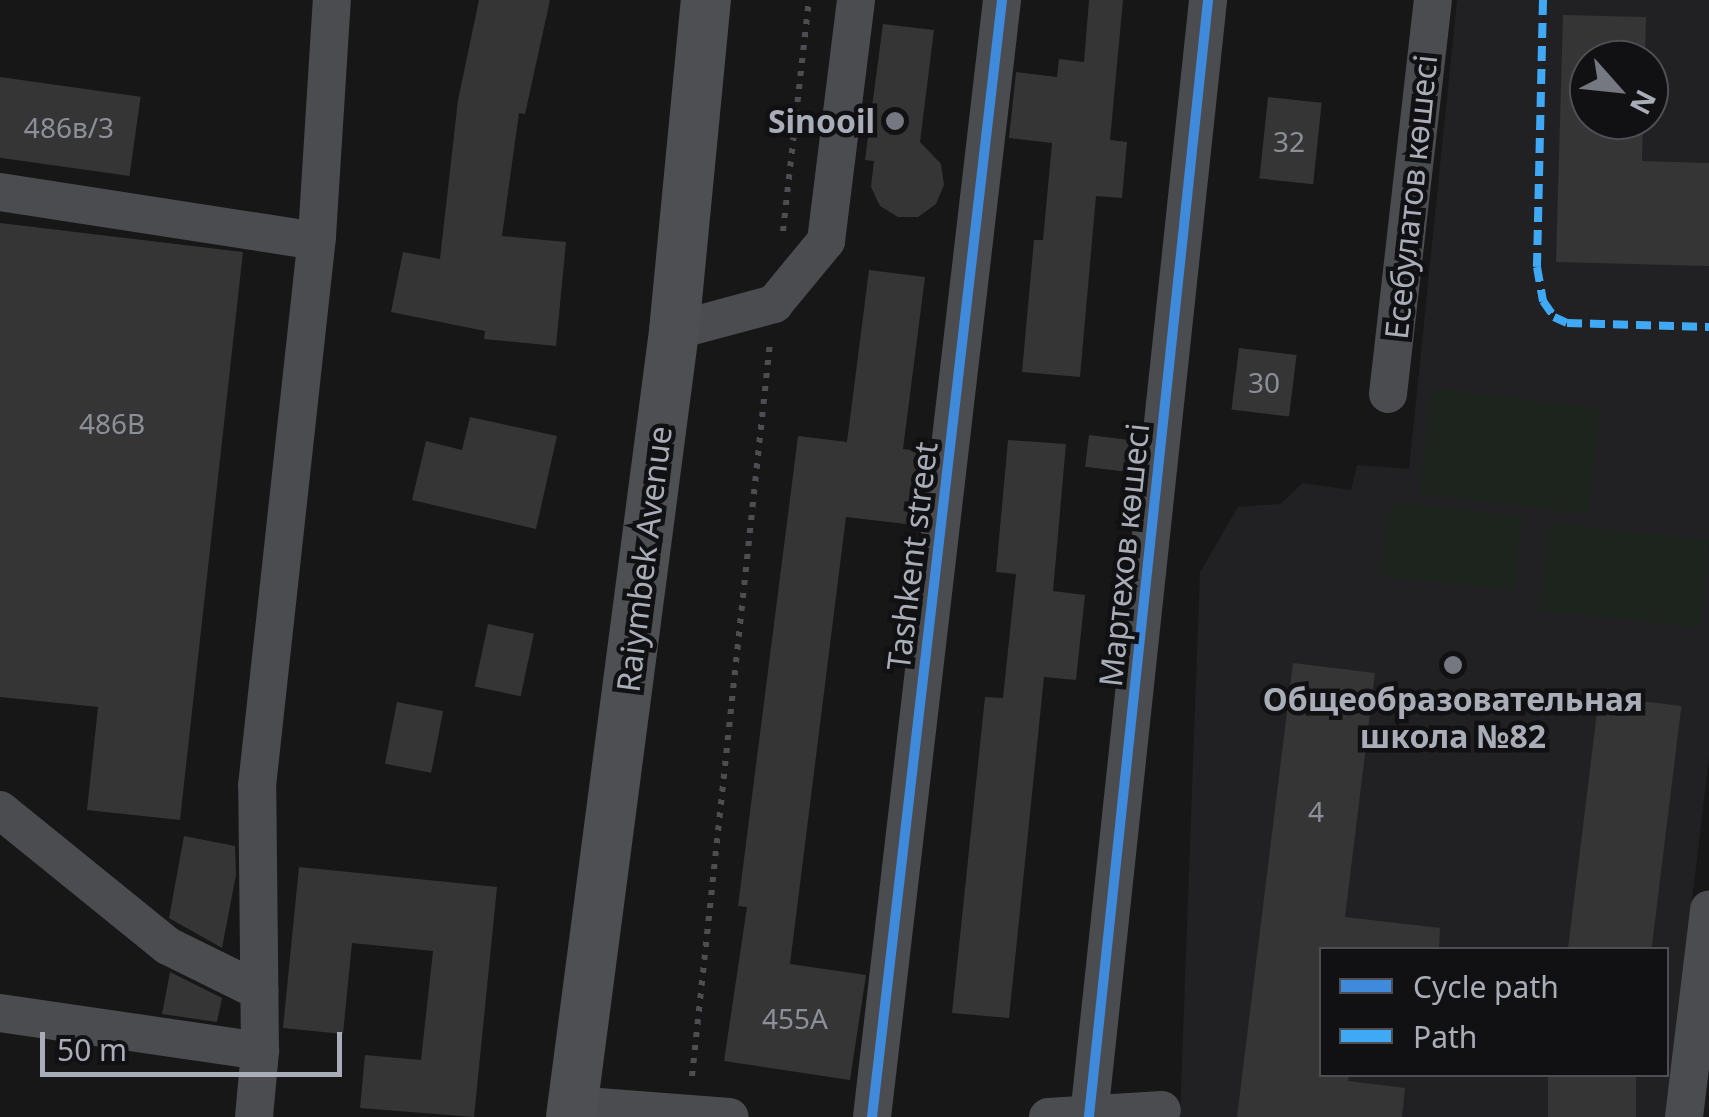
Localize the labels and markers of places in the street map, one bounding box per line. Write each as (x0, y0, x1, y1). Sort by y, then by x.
place label: Sinooil (768, 102, 875, 140)
marker: Sinooil (884, 110, 906, 132)
marker: Общеобразовательная школа №82 (1442, 654, 1464, 676)
place label: Общеобразовательная школа №82 (1263, 681, 1643, 756)

